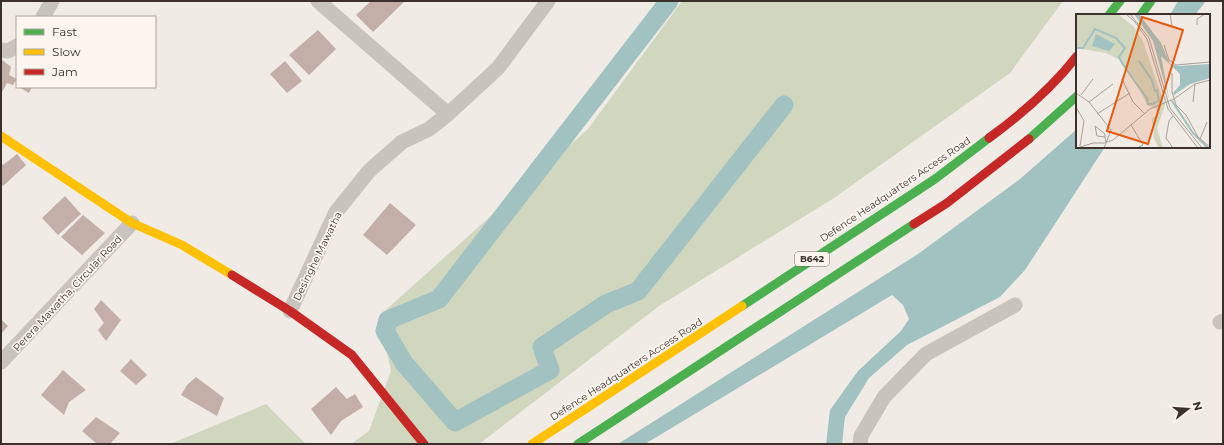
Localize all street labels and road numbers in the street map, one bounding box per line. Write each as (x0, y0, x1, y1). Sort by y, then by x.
street label: Defence Headquarters Access Road (817, 134, 973, 245)
street label: Desinghe Mawatha (290, 210, 345, 303)
street label: Perera Mawatha, Circular Road (10, 233, 125, 354)
road number: B642 (795, 252, 829, 266)
street label: Defence Headquarters Access Road (548, 315, 705, 424)

